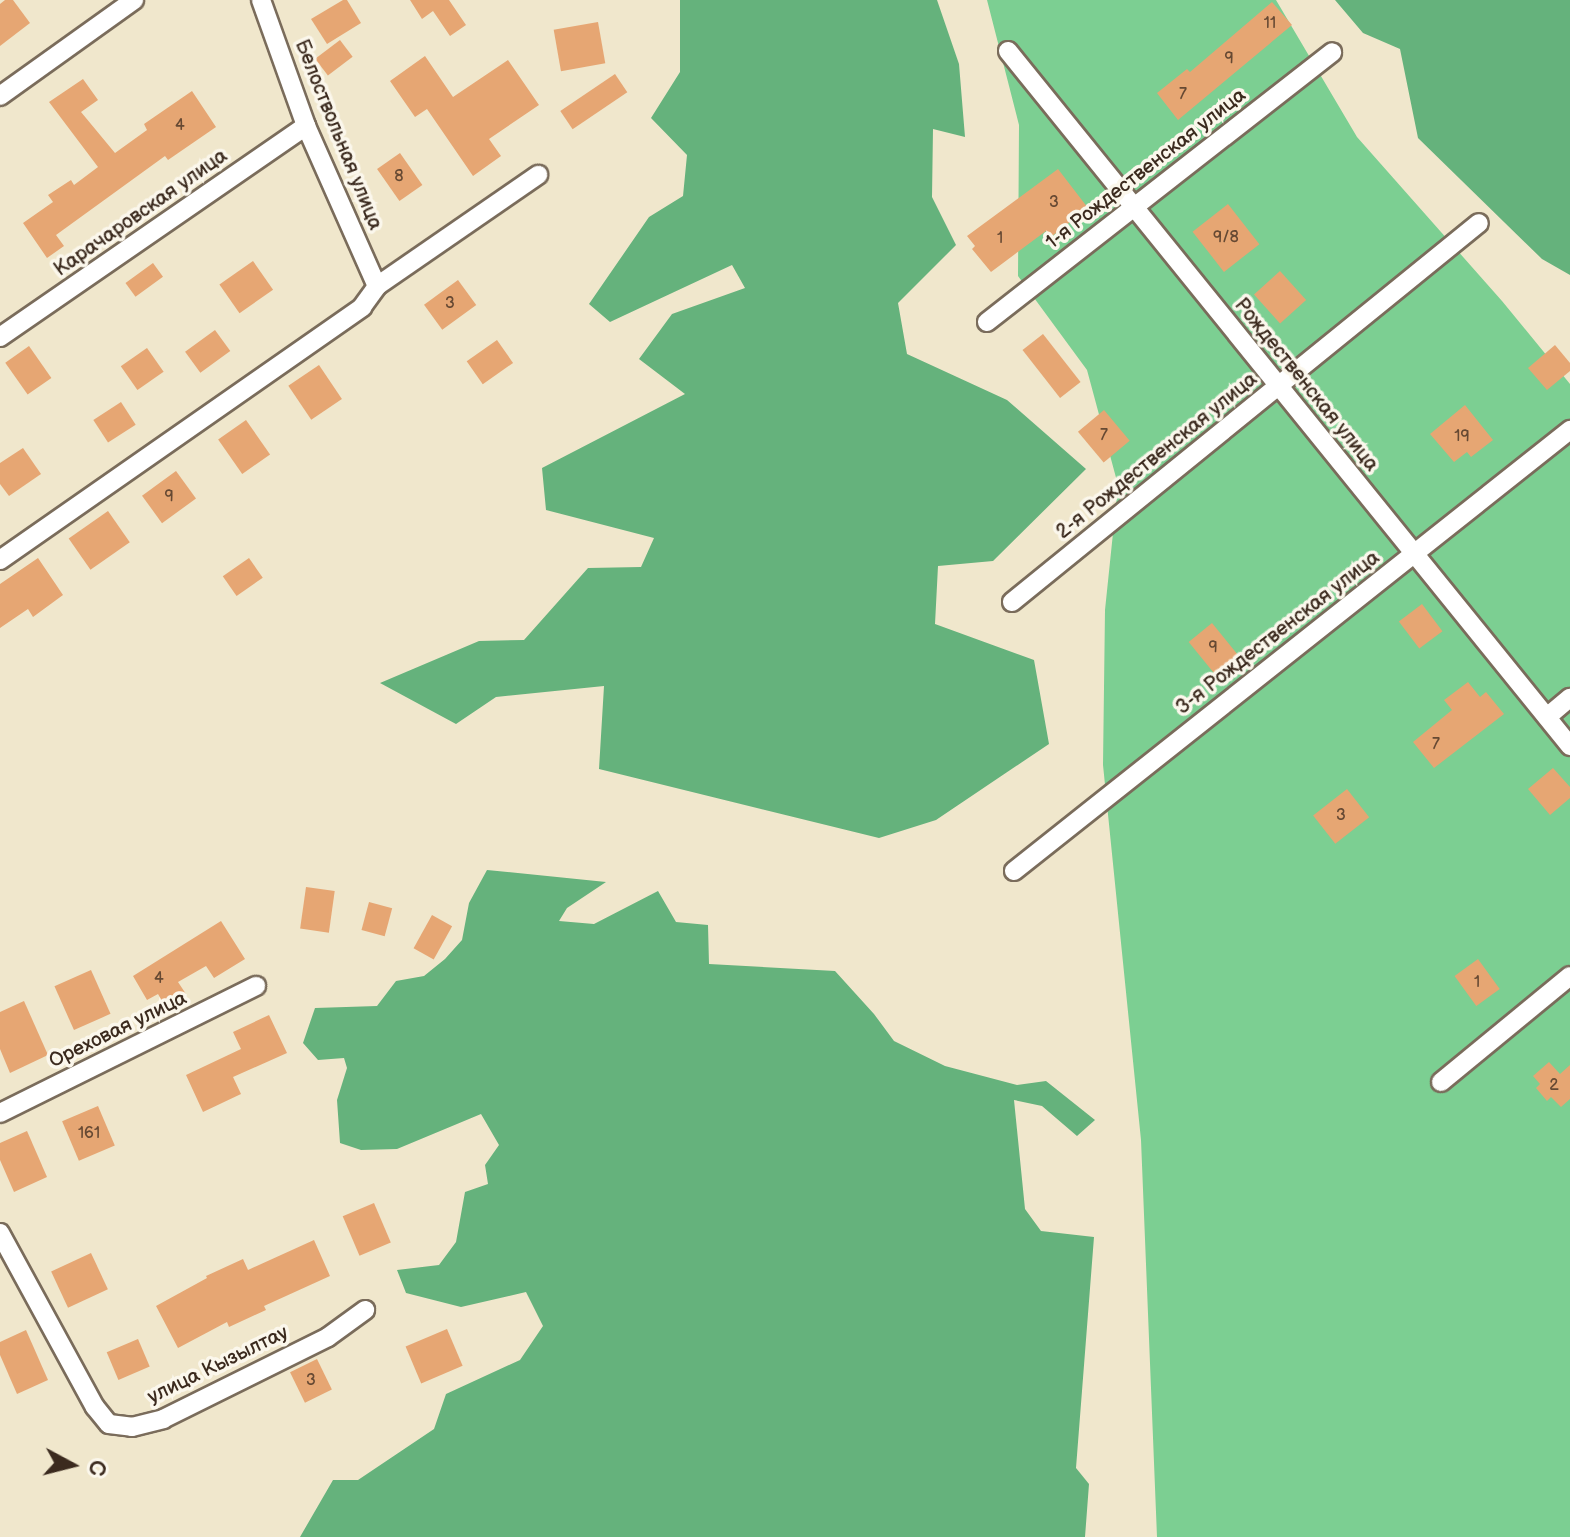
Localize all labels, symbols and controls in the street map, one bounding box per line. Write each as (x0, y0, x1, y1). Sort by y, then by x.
house number: 11 (1264, 14, 1276, 34)
street label: Белоствольная улица (289, 36, 387, 234)
house number: 9 (1224, 49, 1234, 69)
street label: 1-я Рождественская улица (1041, 83, 1251, 255)
house number: 7 (1179, 85, 1187, 105)
house number: 4 (175, 116, 185, 136)
street label: Карачаровская улица (50, 144, 232, 282)
house number: 8 (394, 167, 404, 187)
house number: 3 (1049, 193, 1059, 213)
house number: 9/8 (1213, 228, 1239, 248)
house number: 1 (997, 229, 1003, 249)
house number: 3 (445, 294, 455, 314)
street label: Рождественская улица (1229, 294, 1383, 476)
street label: 2-я Рождественская улица (1052, 368, 1262, 544)
house number: 7 (1100, 426, 1108, 446)
house number: 19 (1454, 427, 1470, 447)
house number: 9 (164, 487, 174, 507)
street label: 3-я Рождественская улица (1171, 546, 1385, 720)
house number: 9 (1208, 638, 1218, 658)
house number: 7 (1432, 735, 1440, 755)
house number: 3 (1336, 806, 1346, 826)
house number: 4 (154, 969, 164, 989)
house number: 1 (1474, 973, 1480, 993)
street label: Ореховая улица (45, 986, 191, 1074)
house number: 2 (1549, 1076, 1559, 1096)
house number: 161 (78, 1124, 100, 1144)
street label: улица Кызылтау (144, 1321, 292, 1409)
house number: 3 (306, 1371, 316, 1391)
north arrow (32, 1425, 112, 1505)
text: С (82, 1459, 111, 1477)

